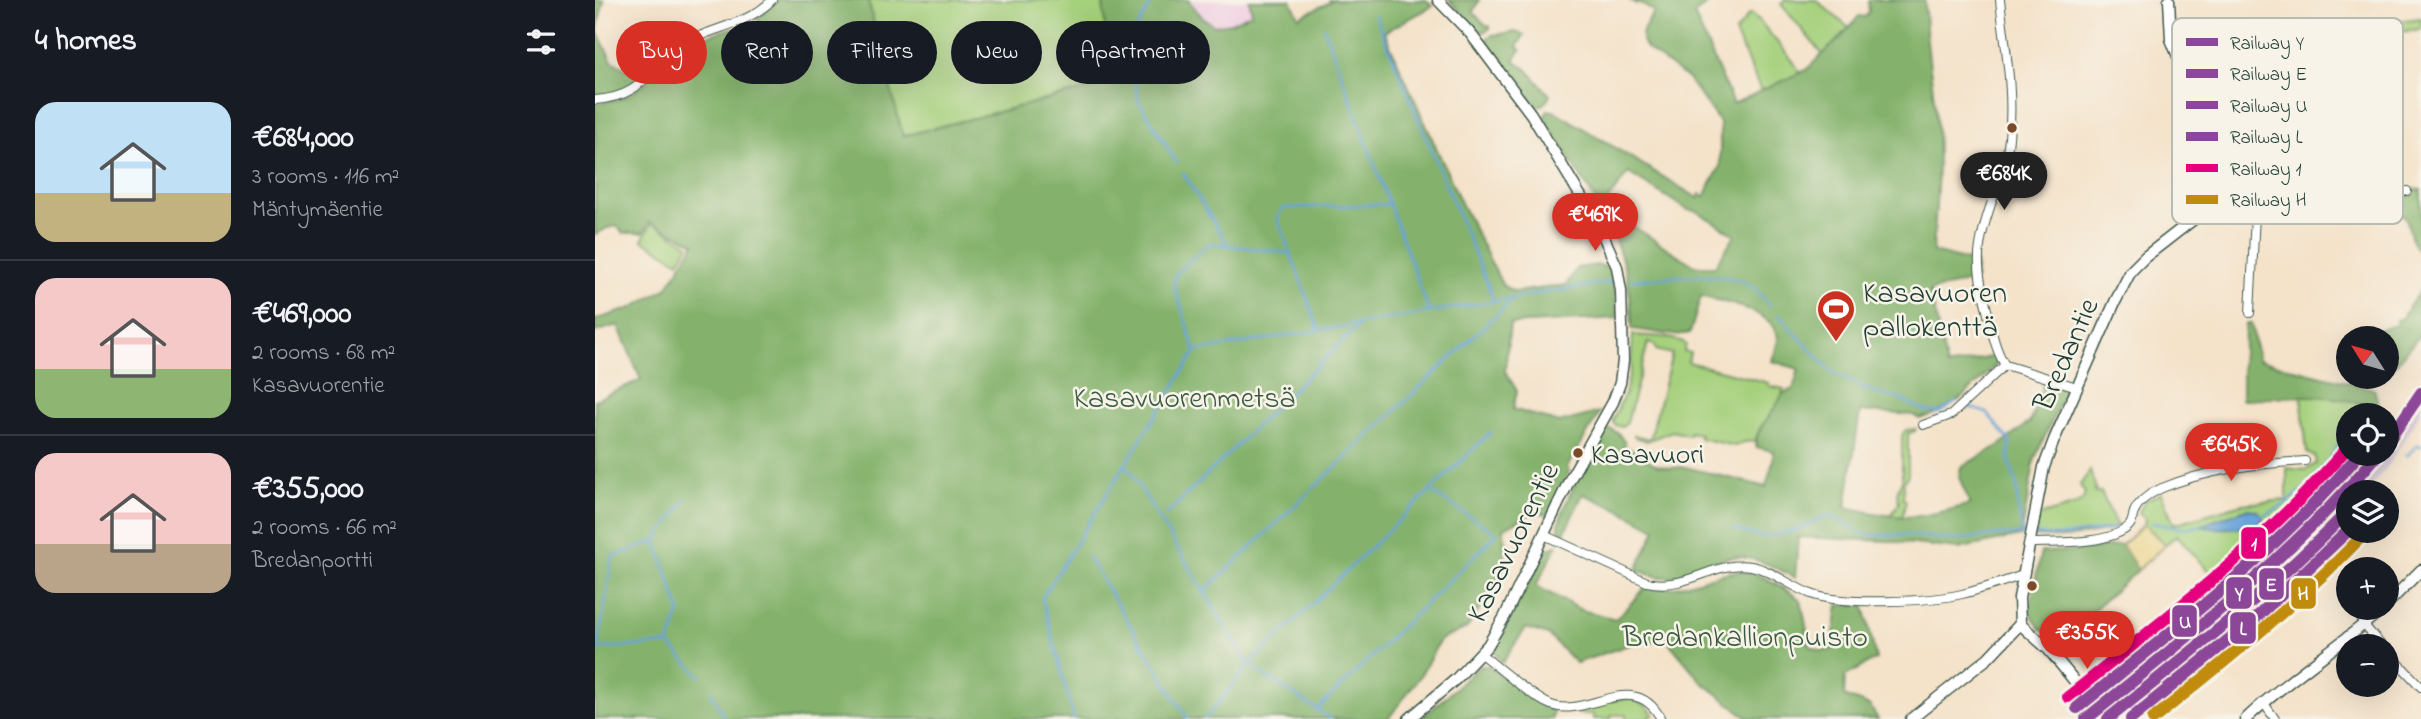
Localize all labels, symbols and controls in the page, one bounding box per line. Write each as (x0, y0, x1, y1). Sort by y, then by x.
legend (2172, 18, 2403, 224)
text: 4 homes (35, 20, 137, 64)
chip: Buy (616, 21, 707, 84)
chip: Rent (721, 21, 813, 84)
chip: Filters (827, 21, 937, 84)
chip: New (951, 21, 1042, 84)
chip: Apartment (1056, 21, 1210, 84)
icon: filters (522, 23, 560, 61)
text: Railway Y (2230, 31, 2304, 59)
text: Railway E (2230, 62, 2307, 90)
text: Railway U (2230, 94, 2307, 122)
text: €684,000 (252, 117, 354, 161)
unlabelled marker (2005, 121, 2019, 135)
text: Railway L (2230, 125, 2303, 153)
icon: home (91, 130, 175, 214)
pin: €684K (1955, 152, 2053, 212)
text: Railway 1 (2230, 157, 2301, 185)
text: €684K (1976, 158, 2032, 191)
text: 3 rooms · 116 m² (252, 161, 399, 194)
text: Railway H (2230, 188, 2306, 216)
text: Mäntymäentie (252, 194, 383, 227)
pin: €469K (1546, 194, 1644, 253)
text: €469K (1568, 199, 1622, 232)
place label: Kasavuoren pallokenttä (1863, 273, 2007, 351)
sports icon: Kasavuoren pallokenttä (1815, 288, 1857, 343)
street label: Bredantie (2023, 291, 2112, 420)
text: €469,000 (252, 293, 352, 337)
icon: home (91, 306, 175, 390)
north arrow (2336, 326, 2399, 388)
map controls (2336, 326, 2399, 697)
text: 2 rooms · 68 m² (252, 337, 395, 370)
text: Kasavuorentie (252, 370, 385, 403)
park label: Kasavuorenmetsä (1073, 378, 1295, 422)
button: locate (2336, 403, 2399, 466)
pin: €645K (2182, 424, 2280, 483)
text: €645K (2201, 429, 2261, 462)
place label: Kasavuori (1591, 436, 1704, 477)
marker: Kasavuori (1571, 446, 1585, 460)
street label: Kasavuorentie (1457, 455, 1573, 631)
text: €355,000 (252, 468, 364, 512)
button: layers (2336, 480, 2399, 543)
icon: home (91, 481, 175, 565)
text: 2 rooms · 66 m² (252, 512, 397, 545)
line badge: 1 (2240, 526, 2267, 560)
text: 1 (2251, 532, 2257, 559)
text: Bredanportti (252, 545, 373, 578)
button: + (2336, 557, 2399, 620)
line badge: E (2258, 567, 2285, 601)
text: E (2265, 573, 2277, 600)
line badge: Y (2225, 576, 2253, 610)
line badge: H (2290, 577, 2317, 610)
unlabelled marker (2025, 579, 2039, 593)
text: Y (2234, 582, 2244, 609)
text: H (2297, 582, 2309, 609)
line badge: U (2171, 604, 2198, 638)
text: U (2179, 610, 2191, 637)
line badge: L (2229, 611, 2257, 645)
pin: €355K (2038, 612, 2136, 671)
park label: Bredankallionpuisto (1621, 617, 1868, 661)
text: €355K (2056, 617, 2119, 650)
text: L (2239, 617, 2247, 644)
button: − (2336, 634, 2399, 697)

